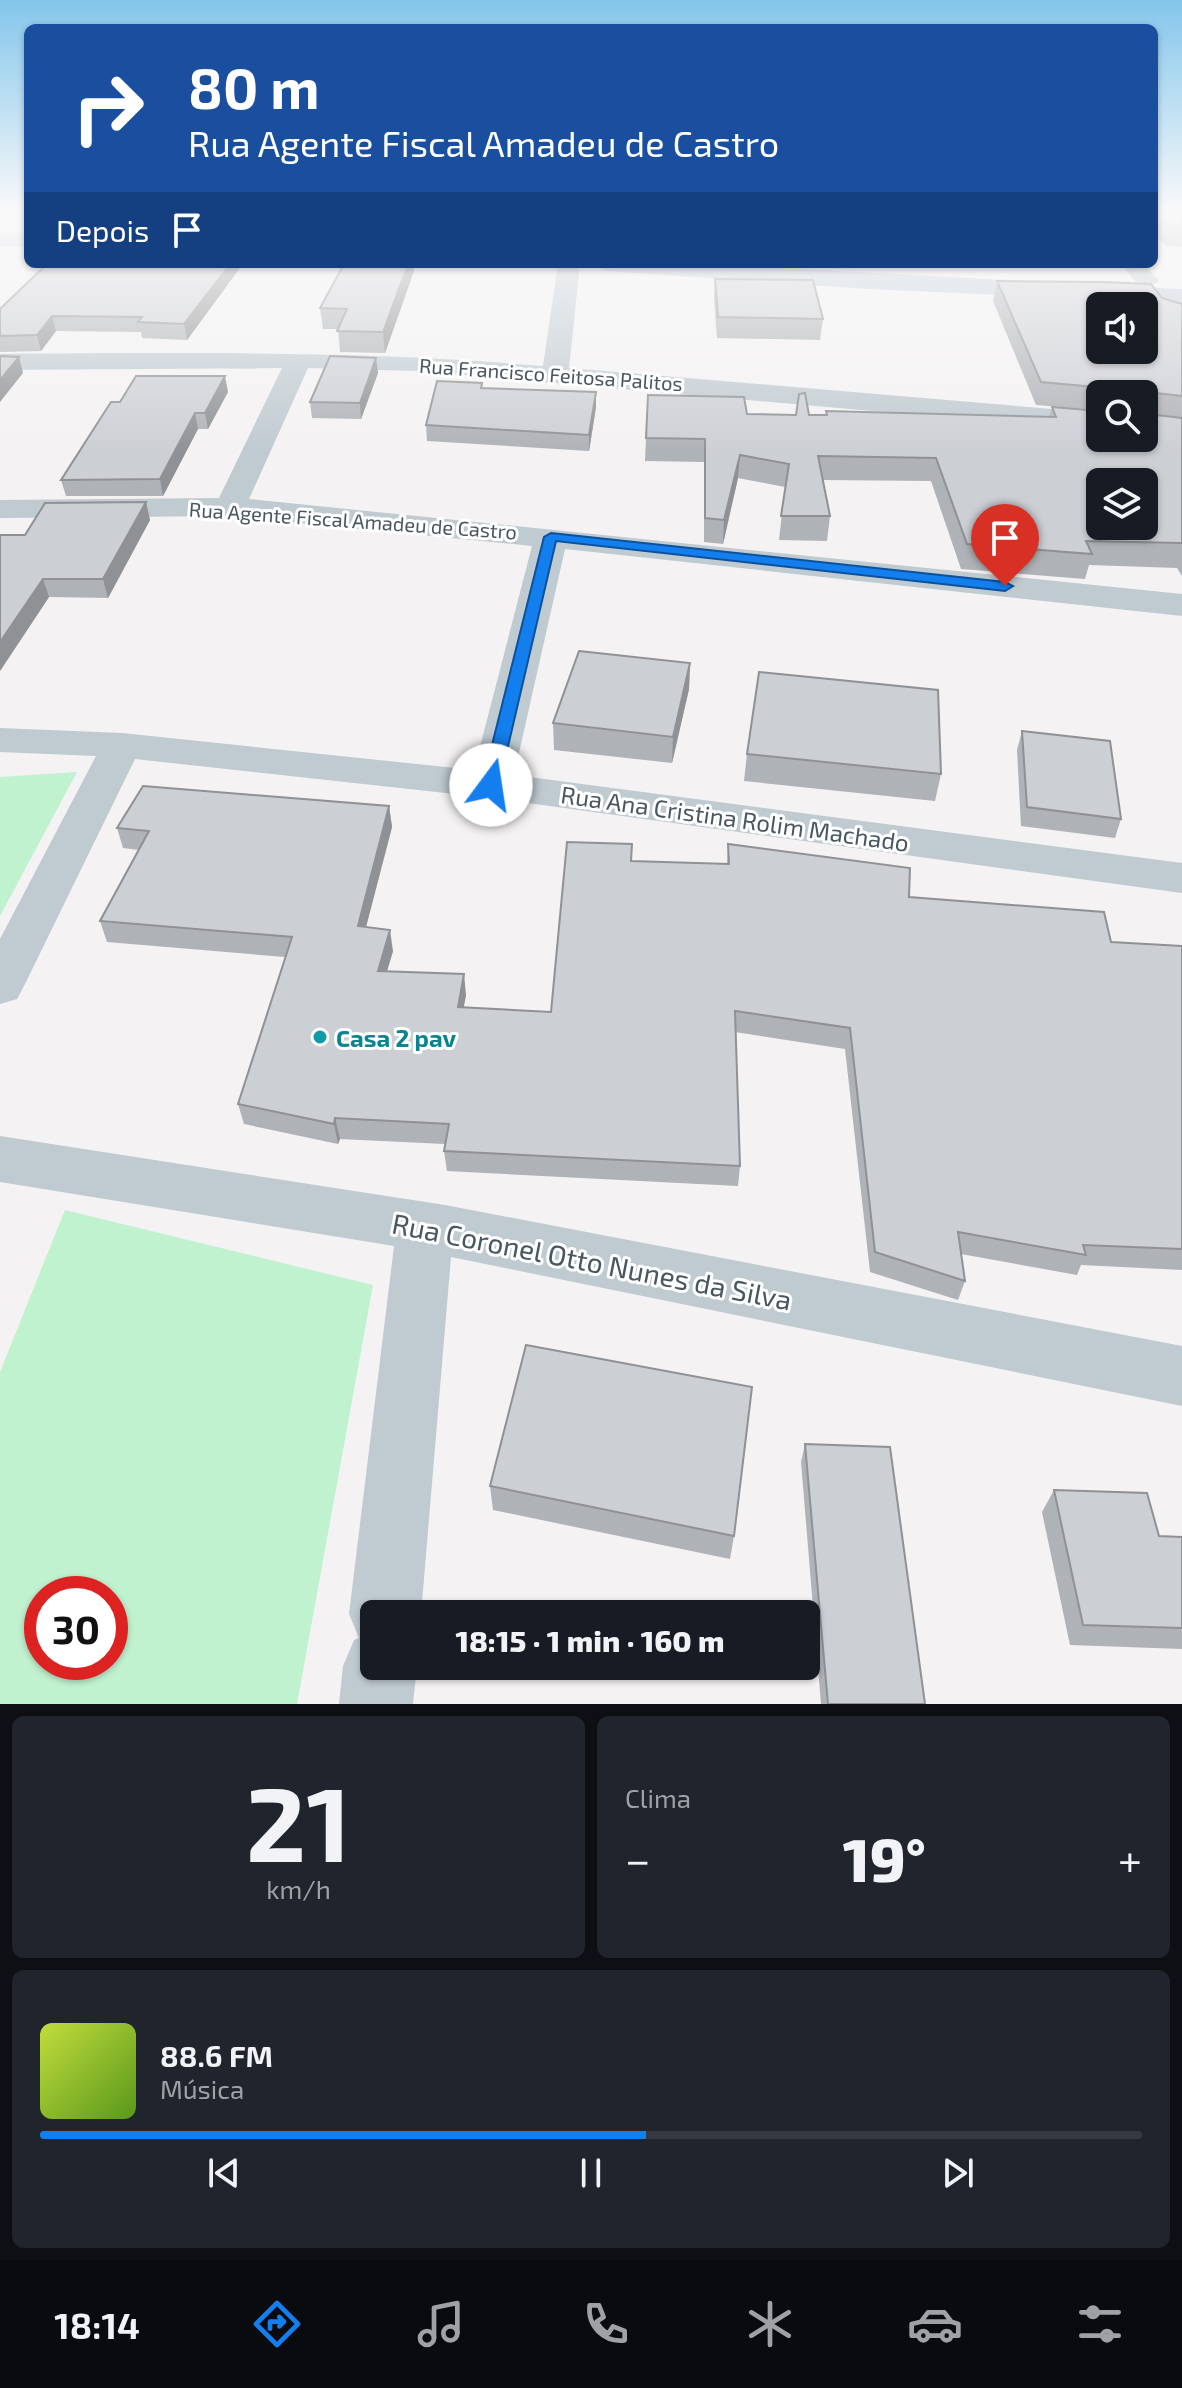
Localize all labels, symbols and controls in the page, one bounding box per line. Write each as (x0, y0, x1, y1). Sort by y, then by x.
text: 80 m (188, 53, 320, 120)
icon: right (56, 56, 160, 160)
text: Rua Agente Fiscal Amadeu de Castro (188, 121, 779, 164)
icon: arrive (165, 208, 209, 252)
text: Depois (56, 212, 149, 248)
map controls (1086, 292, 1158, 540)
button: sound (1086, 292, 1158, 364)
street label: Rua Francisco Feitosa Palitos (418, 353, 684, 395)
button: search (1086, 380, 1158, 452)
button: layers (1086, 468, 1158, 540)
street label: Rua Agente Fiscal Amadeu de Castro (188, 497, 518, 543)
pin (971, 504, 1039, 586)
icon: arrive (983, 516, 1027, 560)
position arrow (449, 743, 533, 827)
street label: Rua Ana Cristina Rolim Machado (559, 779, 911, 857)
place label: Casa 2 pav (336, 1023, 457, 1052)
marker: Casa 2 pav (311, 1028, 329, 1046)
street label: Rua Coronel Otto Nunes da Silva (389, 1206, 795, 1316)
speed limit sign: 30 (24, 1576, 128, 1680)
text: 18:15 · 1 min · 160 m (455, 1622, 725, 1658)
text: 21 (246, 1758, 351, 1883)
text: Clima (625, 1782, 691, 1813)
text: 19° (843, 1822, 926, 1894)
text: − (625, 1832, 651, 1885)
text: + (1118, 1832, 1142, 1885)
text: km/h (266, 1873, 331, 1904)
text: 88.6 FM (160, 2037, 273, 2073)
text: Música (160, 2073, 244, 2104)
icon: previous (202, 2151, 246, 2195)
icon: pause (569, 2151, 613, 2195)
icon: next (936, 2151, 980, 2195)
icon: directions (249, 2296, 305, 2352)
icon: music (413, 2296, 469, 2352)
icon: phone (578, 2296, 634, 2352)
icon: climate (742, 2296, 798, 2352)
icon: car (907, 2296, 963, 2352)
icon: filters (1072, 2296, 1128, 2352)
text: 18:14 (54, 2303, 140, 2346)

